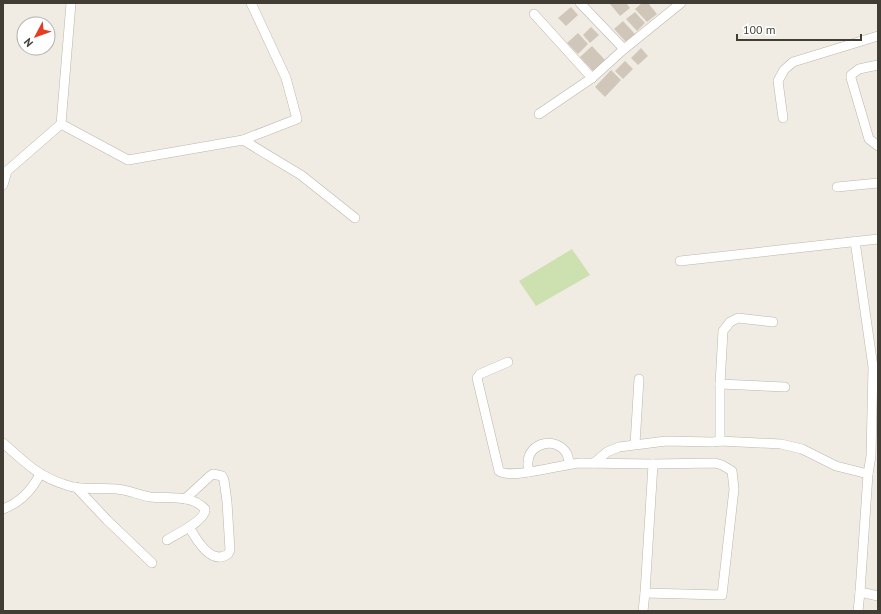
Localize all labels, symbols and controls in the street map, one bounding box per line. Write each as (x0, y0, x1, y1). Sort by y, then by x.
north arrow (16, 16, 56, 56)
scale bar (737, 16, 861, 42)
text: 100 m (743, 22, 776, 37)
text: N (21, 35, 36, 50)

